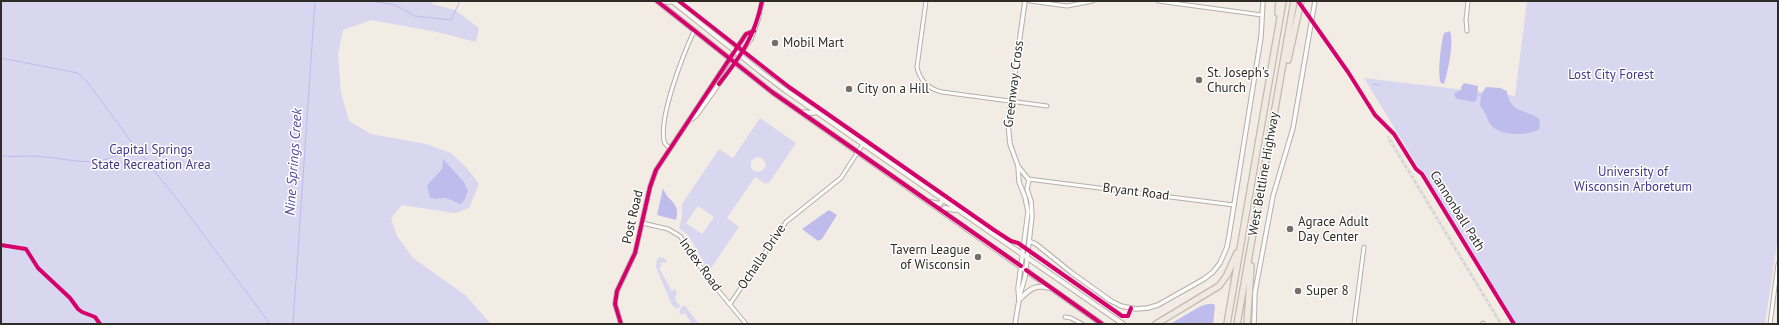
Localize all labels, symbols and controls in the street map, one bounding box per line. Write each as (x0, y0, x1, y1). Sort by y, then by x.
place label: Mobil Mart (783, 35, 844, 51)
marker: Mobil Mart (770, 38, 780, 48)
street label: Greenway Cross (1001, 40, 1027, 128)
place label: St. Joseph's Church (1207, 65, 1269, 96)
park label: Lost City Forest (1568, 67, 1654, 83)
marker: St. Joseph's Church (1194, 75, 1204, 85)
place label: City on a Hill (857, 81, 929, 97)
marker: City on a Hill (844, 84, 854, 94)
water label: Nine Springs Creek (282, 108, 306, 216)
street label: West Beltline Highway (1245, 111, 1283, 237)
park label: Capital Springs State Recreation Area (91, 142, 211, 173)
park label: University of Wisconsin Arboretum (1574, 164, 1692, 195)
street label: Cannonball Path (1426, 168, 1488, 254)
street label: Bryant Road (1102, 180, 1170, 204)
street label: Post Road (619, 189, 647, 245)
place label: Agrace Adult Day Center (1298, 214, 1369, 245)
street label: Ochalla Drive (735, 222, 789, 292)
marker: Agrace Adult Day Center (1285, 224, 1295, 234)
street label: Index Road (676, 235, 724, 295)
place label: Tavern League of Wisconsin (890, 242, 970, 273)
marker: Tavern League of Wisconsin (973, 252, 983, 262)
place label: Super 8 (1306, 283, 1349, 299)
marker: Super 8 (1293, 286, 1303, 296)

